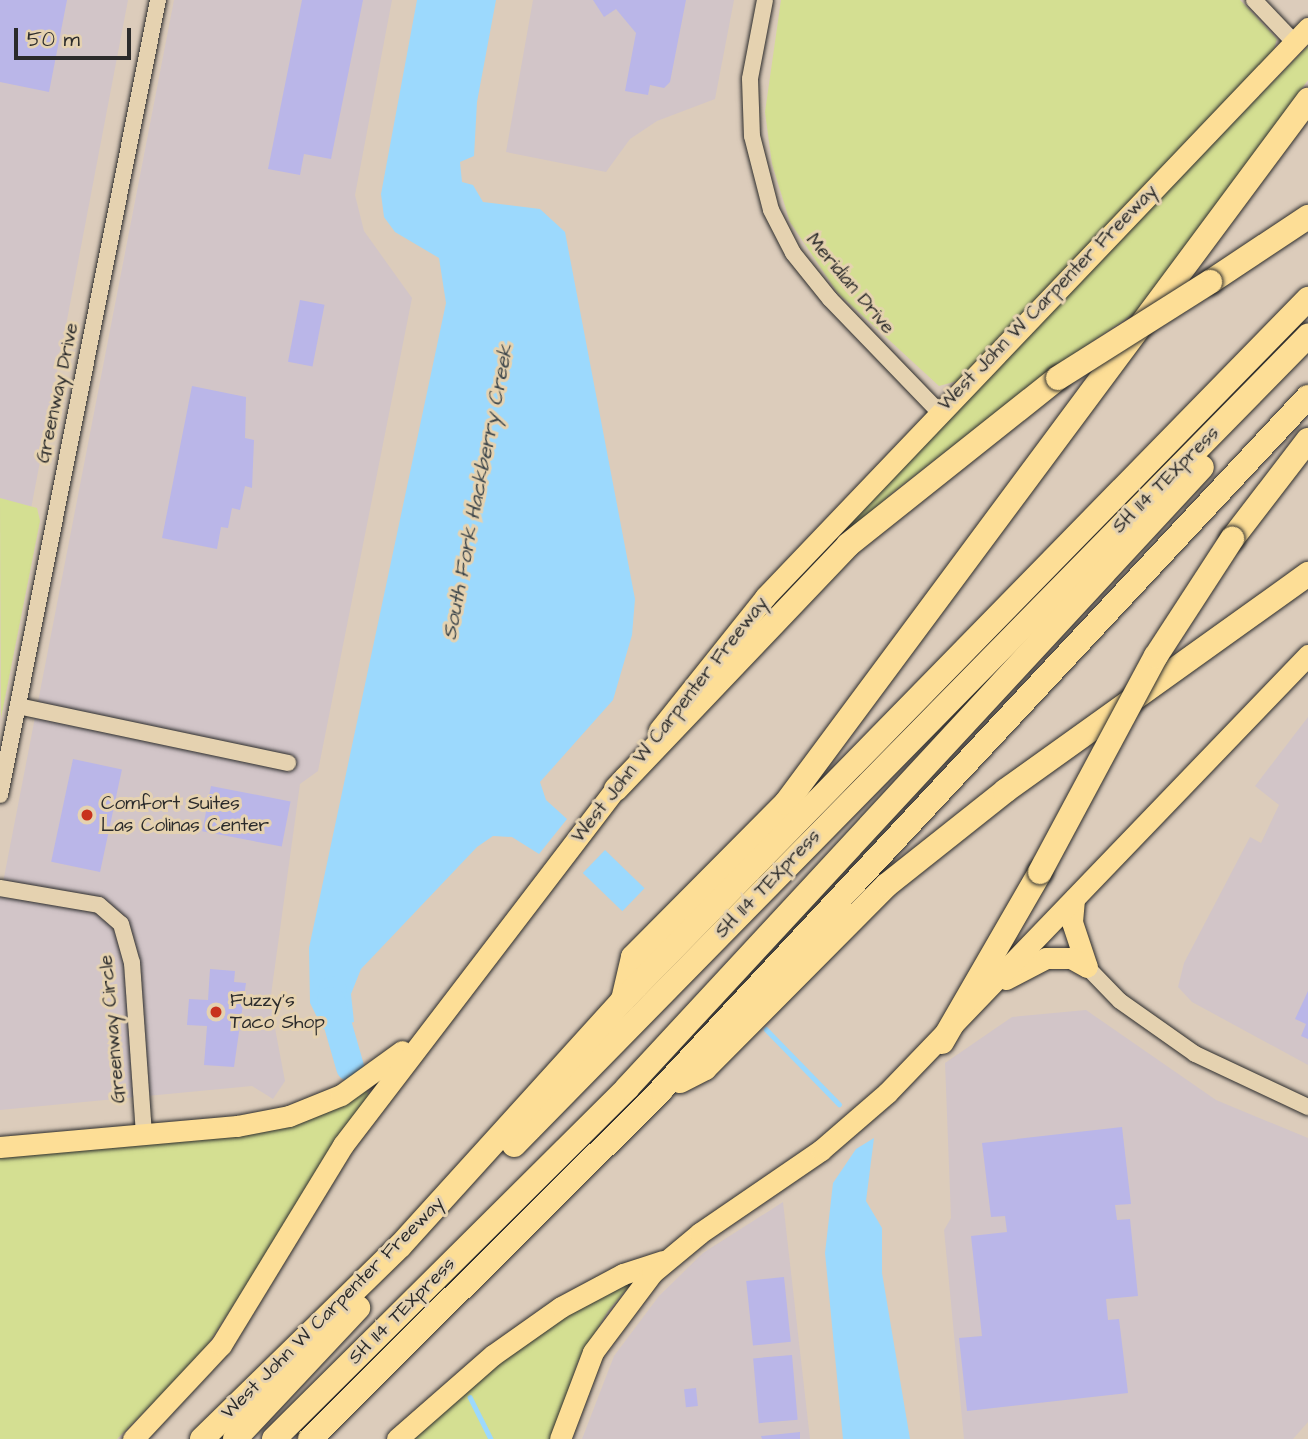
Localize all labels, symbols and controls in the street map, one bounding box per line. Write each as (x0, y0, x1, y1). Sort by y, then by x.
scale bar (18, 14, 135, 58)
text: 50 m (27, 25, 80, 54)
street label: West John W Carpenter Freeway (934, 180, 1162, 416)
street label: Meridian Drive (801, 229, 899, 339)
street label: Greenway Drive (32, 321, 84, 465)
water label: South Fork Hackberry Creek (437, 342, 519, 642)
street label: SH 114 TEXpress (1108, 422, 1224, 538)
street label: West John W Carpenter Freeway (567, 593, 773, 847)
place label: Comfort Suites Las Colinas Center (101, 793, 269, 837)
marker: Comfort Suites Las Colinas Center (79, 807, 95, 823)
street label: SH 114 TEXpress (711, 825, 825, 943)
street label: Greenway Circle (95, 954, 131, 1104)
place label: Fuzzy's Taco Shop (230, 990, 325, 1034)
marker: Fuzzy's Taco Shop (208, 1004, 224, 1020)
street label: West John W Carpenter Freeway (217, 1192, 449, 1424)
street label: SH 114 TEXpress (344, 1253, 460, 1369)

